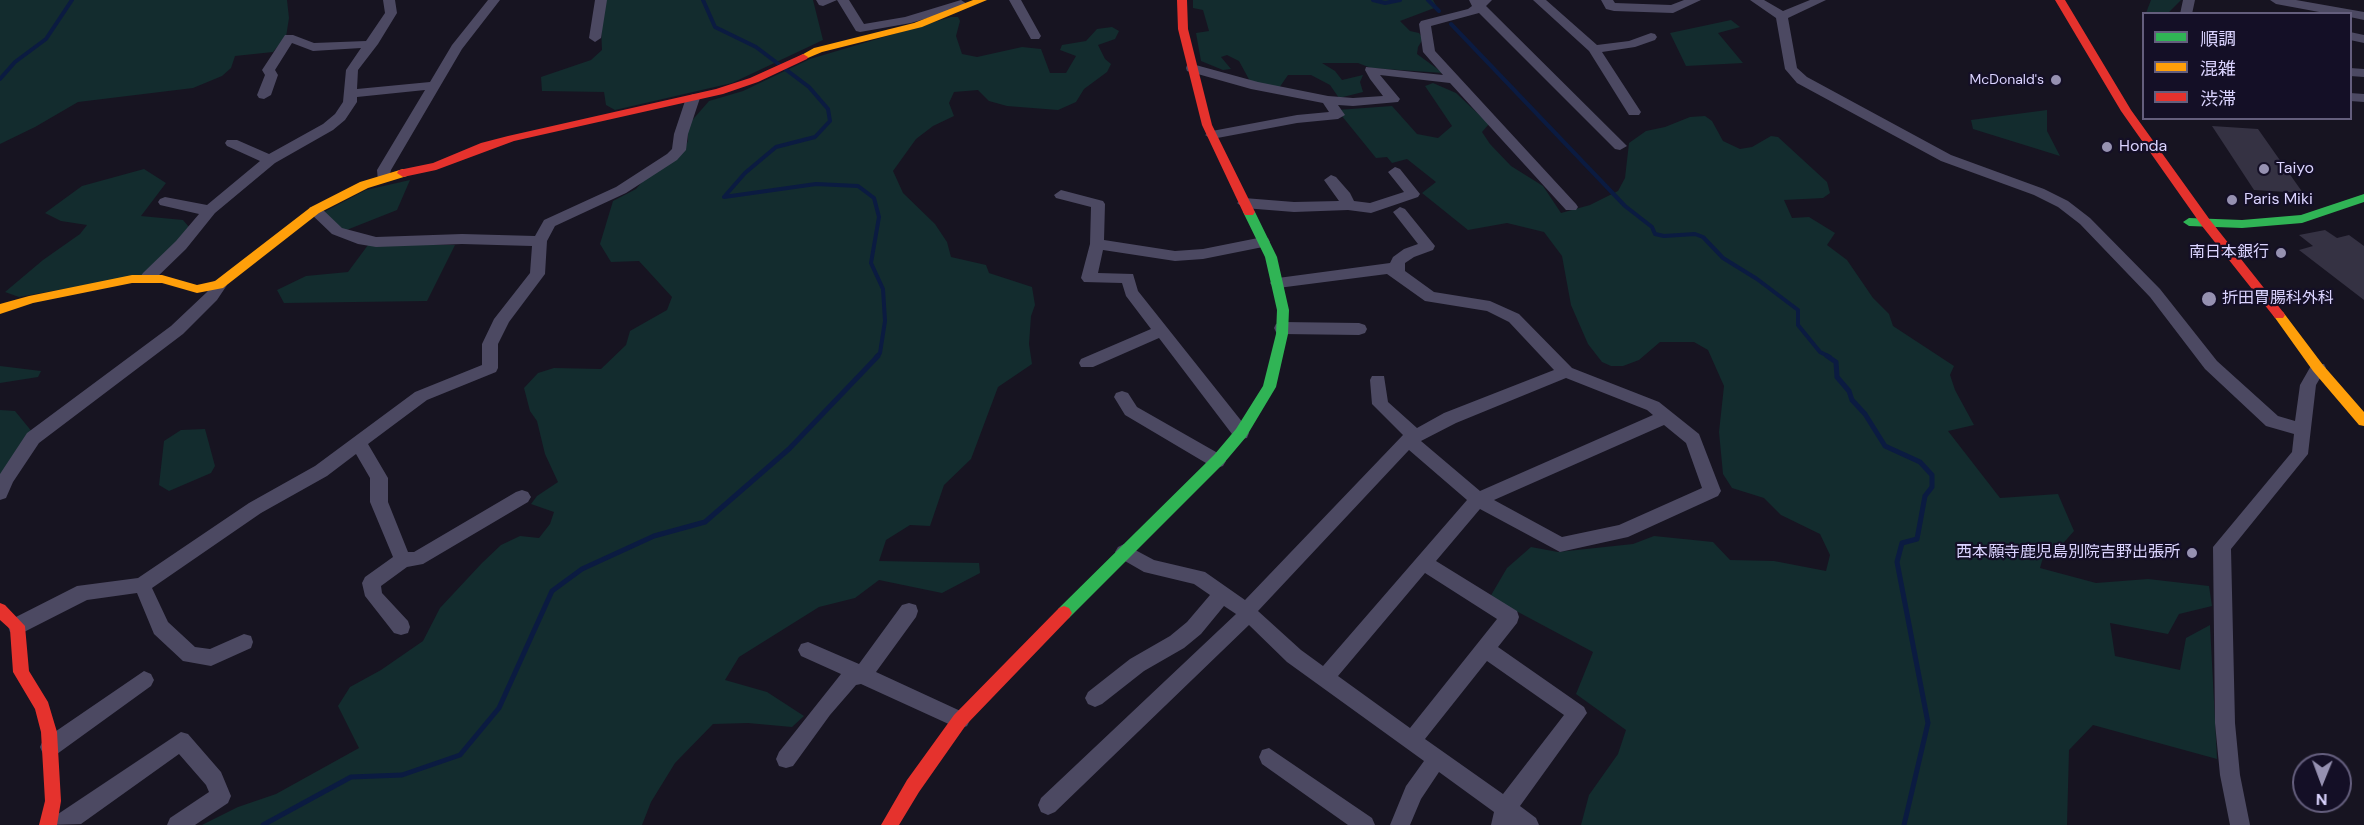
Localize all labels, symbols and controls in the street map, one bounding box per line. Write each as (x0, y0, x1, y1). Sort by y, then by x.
legend (2142, 12, 2352, 120)
text: 順調 (2200, 27, 2236, 51)
text: 混雑 (2200, 57, 2236, 81)
place label: McDonald's (1969, 72, 2044, 88)
marker: McDonald's (2049, 73, 2063, 87)
text: 渋滞 (2200, 87, 2236, 111)
place label: Honda (2119, 137, 2167, 157)
marker: Honda (2100, 140, 2114, 154)
place label: Taiyo (2276, 159, 2314, 179)
marker: Taiyo (2257, 162, 2271, 176)
place label: Paris Miki (2244, 190, 2313, 210)
marker: Paris Miki (2225, 193, 2239, 207)
place label: 南日本銀行 (2189, 243, 2269, 263)
marker: 南日本銀行 (2274, 246, 2288, 260)
place label: 折田胃腸科外科 (2222, 289, 2334, 309)
marker: 折田胃腸科外科 (2200, 290, 2218, 308)
place label: 西本願寺鹿児島別院吉野出張所 (1956, 543, 2180, 563)
marker: 西本願寺鹿児島別院吉野出張所 (2185, 546, 2199, 560)
north arrow (2292, 753, 2352, 813)
text: N (2316, 789, 2328, 810)

